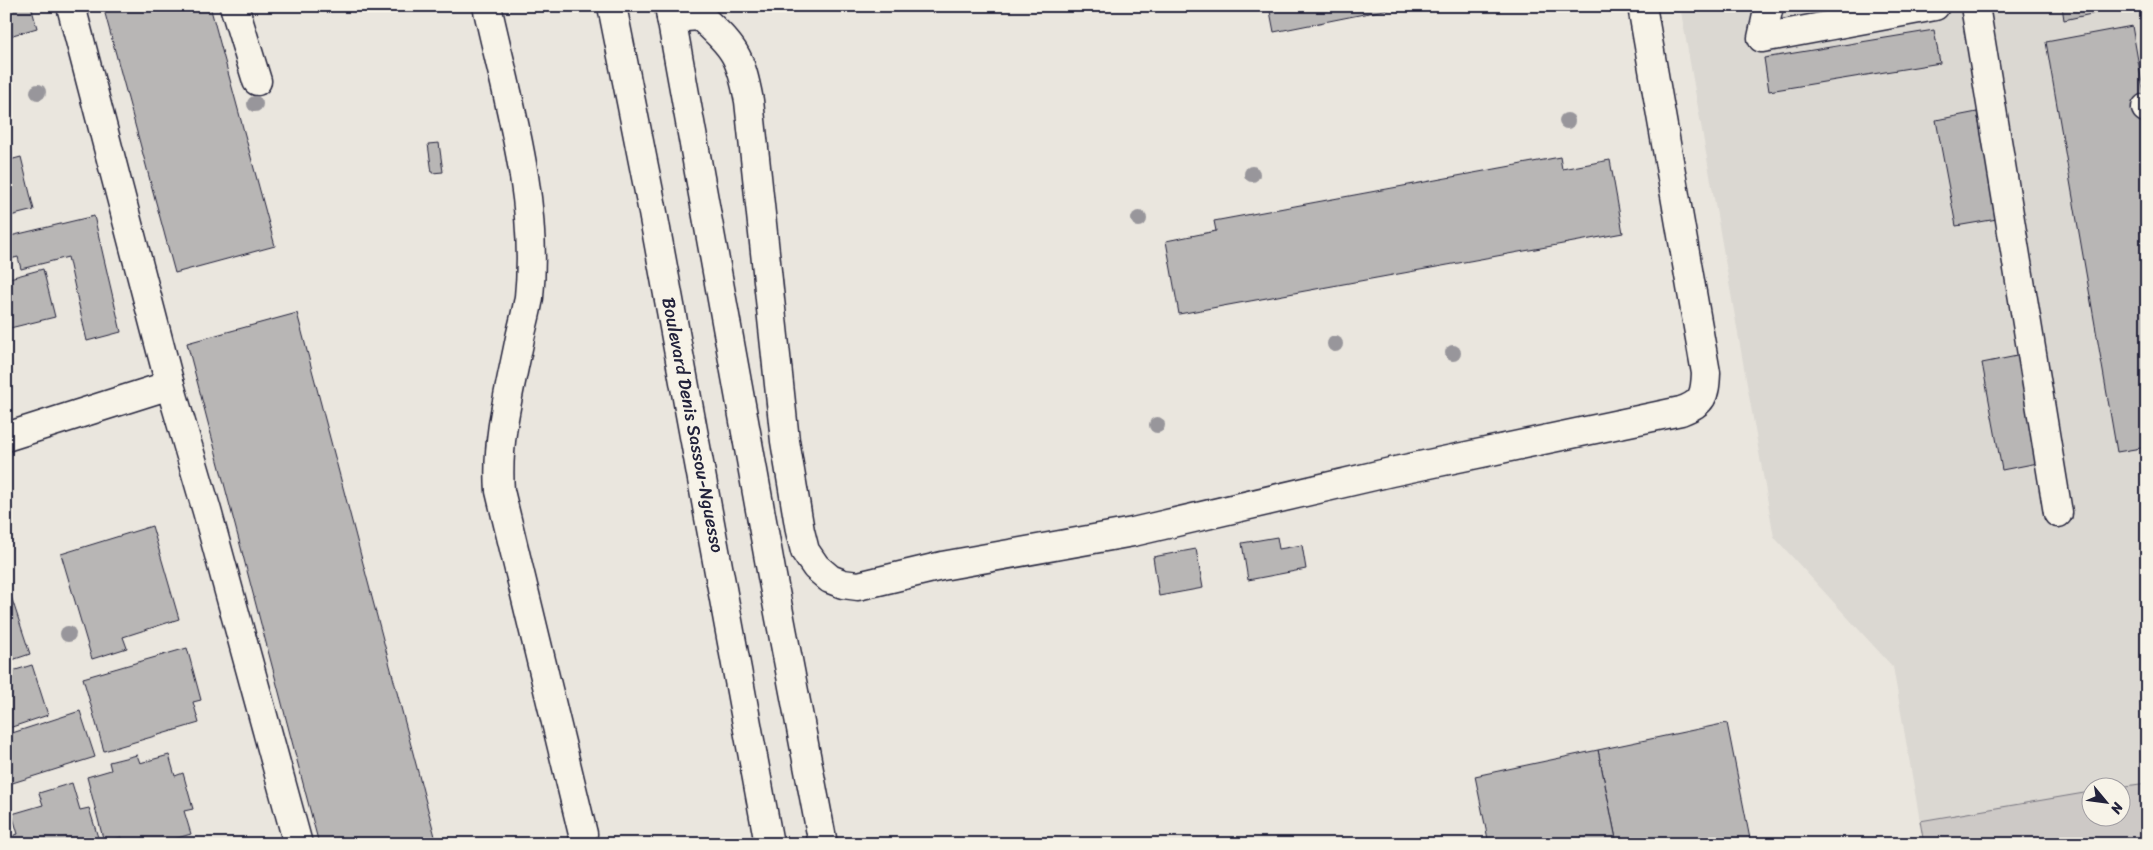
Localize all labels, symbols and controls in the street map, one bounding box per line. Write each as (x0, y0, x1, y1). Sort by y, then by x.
street label: Boulevard Denis Sassou-Nguesso (653, 295, 733, 556)
north arrow (2080, 778, 2130, 828)
text: N (2104, 797, 2131, 819)

